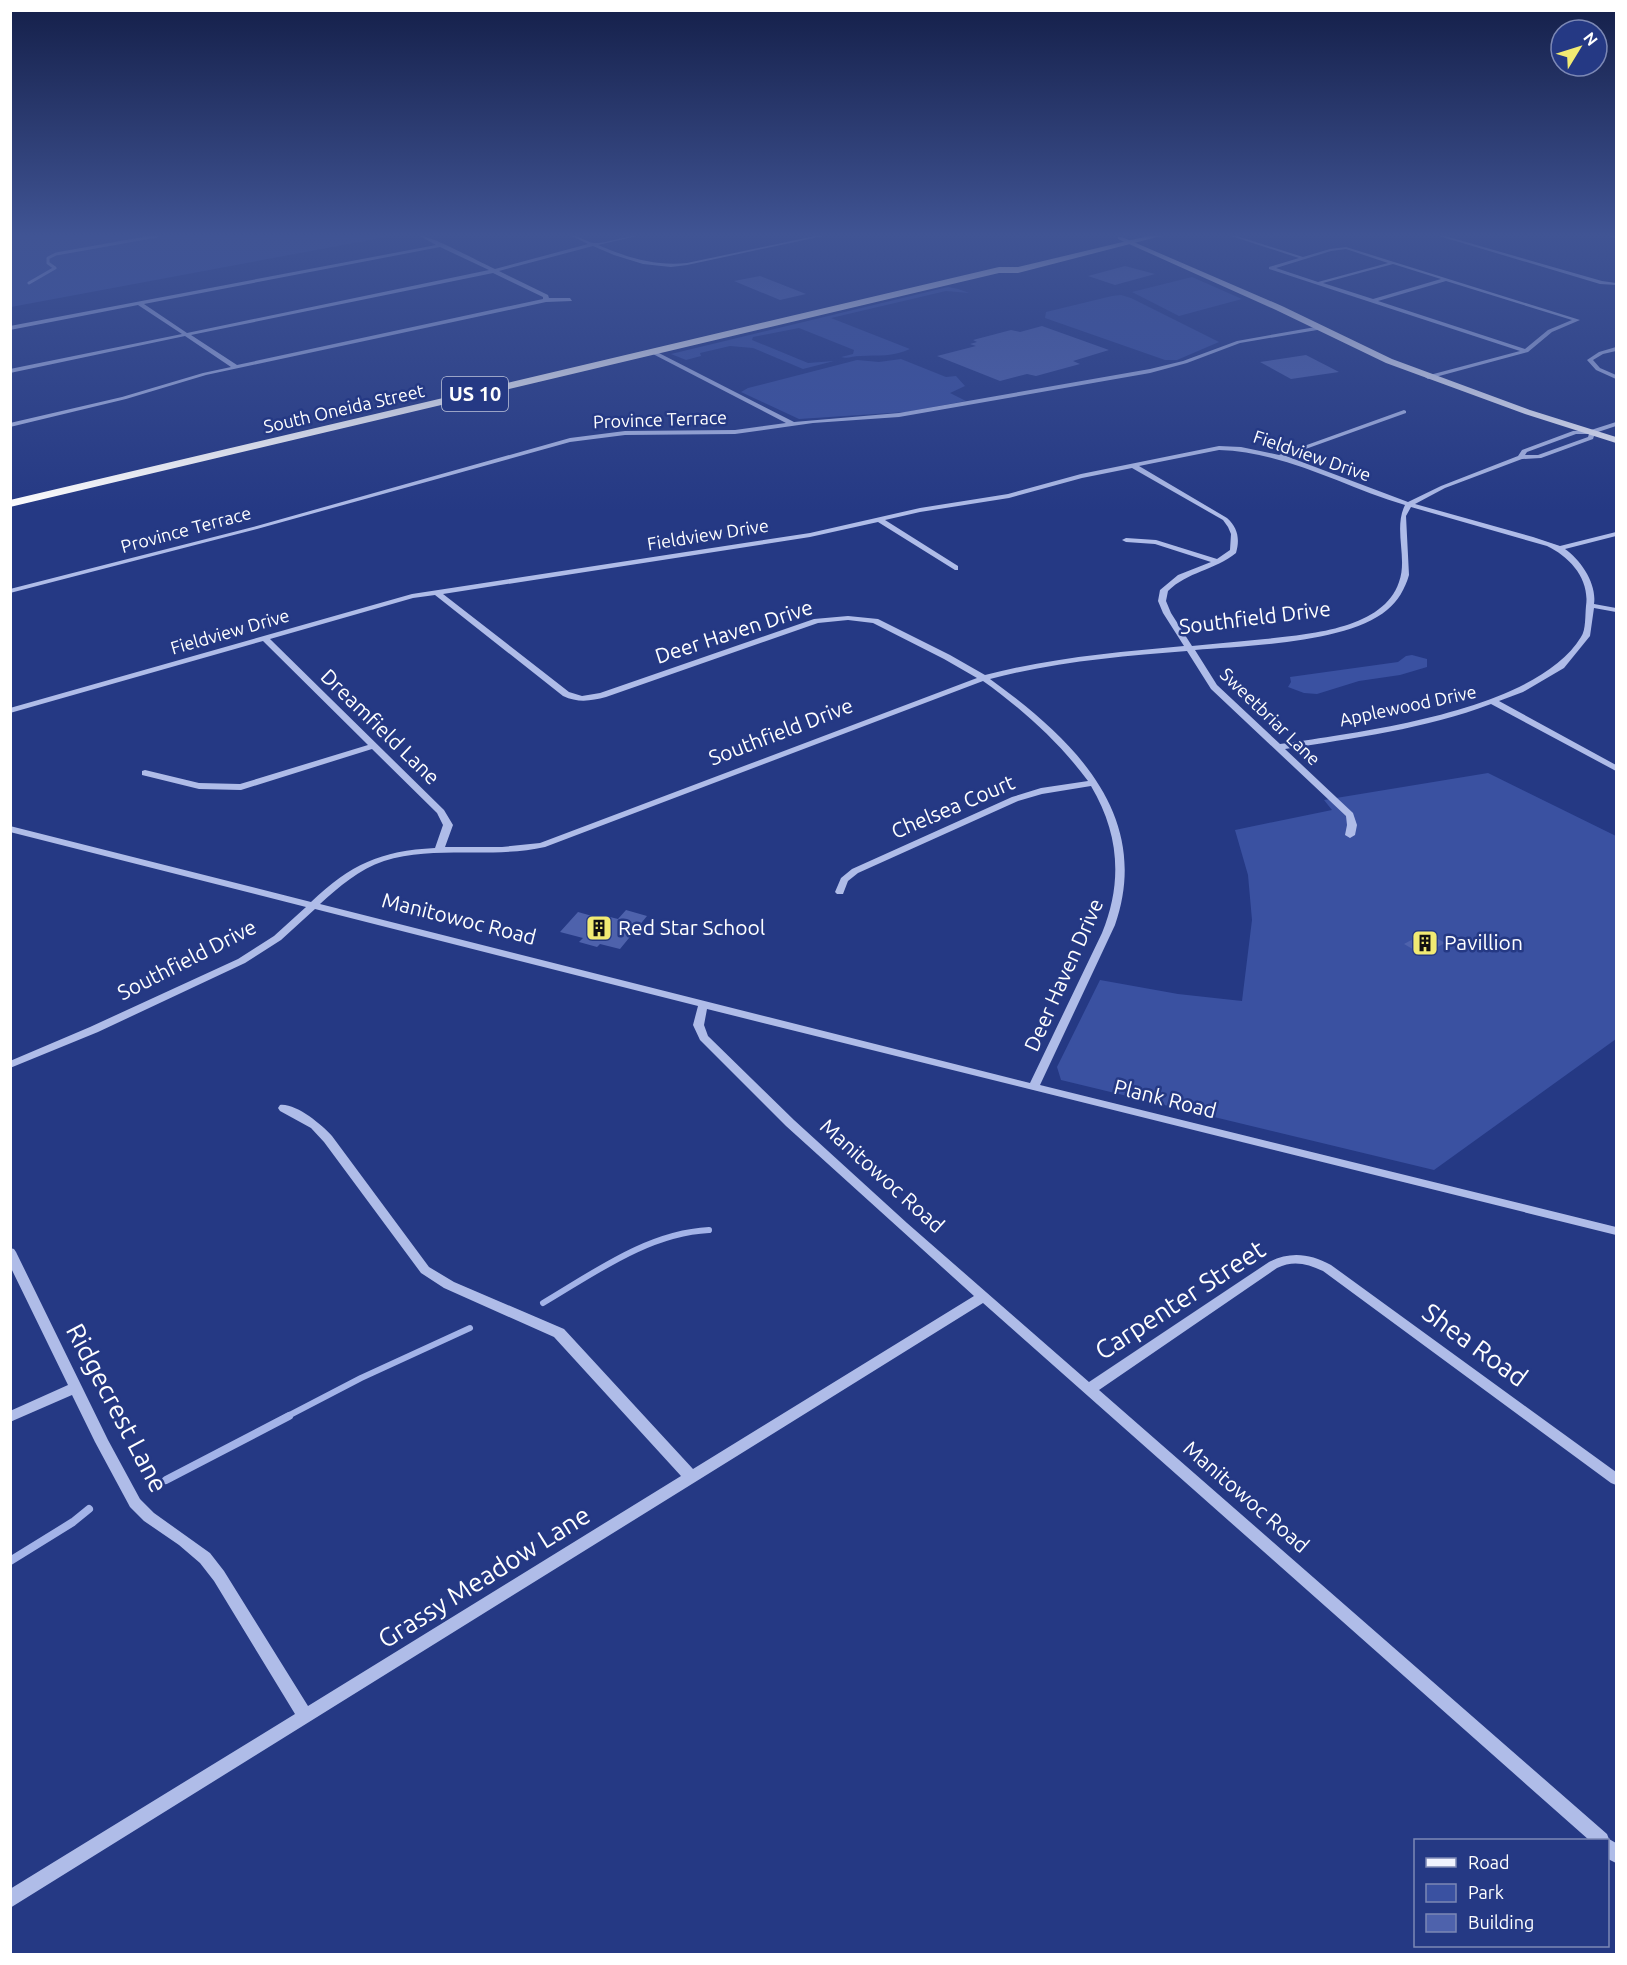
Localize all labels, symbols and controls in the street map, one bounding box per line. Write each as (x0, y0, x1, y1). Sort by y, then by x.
north arrow (1549, 18, 1609, 78)
text: N (1580, 29, 1602, 49)
road number: US 10 (442, 377, 508, 411)
street label: South Oneida Street (261, 380, 426, 436)
street label: Province Terrace (593, 407, 727, 431)
street label: Fieldview Drive (1251, 426, 1374, 484)
street label: Province Terrace (118, 502, 253, 556)
street label: Fieldview Drive (646, 515, 770, 553)
street label: Deer Haven Drive (652, 594, 816, 668)
street label: Southfield Drive (1178, 596, 1332, 638)
street label: Fieldview Drive (168, 605, 291, 658)
street label: Dreamfield Lane (316, 664, 445, 789)
street label: Sweetbriar Lane (1217, 664, 1325, 769)
street label: Applewood Drive (1337, 681, 1478, 729)
street label: Southfield Drive (705, 693, 856, 770)
street label: Chelsea Court (887, 769, 1018, 843)
street label: Manitowoc Road (380, 887, 539, 949)
street label: Deer Haven Drive (1019, 895, 1107, 1055)
building icon: Red Star School (584, 913, 614, 943)
street label: Southfield Drive (113, 914, 260, 1004)
place label: Red Star School (618, 915, 765, 939)
building icon: Pavillion (1410, 928, 1440, 958)
place label: Pavillion (1444, 930, 1523, 954)
street label: Plank Road (1112, 1074, 1219, 1122)
street label: Manitowoc Road (816, 1113, 949, 1237)
street label: Carpenter Street (1089, 1234, 1270, 1365)
street label: Shea Road (1417, 1297, 1533, 1392)
street label: Ridgecrest Lane (61, 1319, 174, 1497)
street label: Manitowoc Road (1179, 1435, 1314, 1557)
street label: Grassy Meadow Lane (373, 1500, 595, 1654)
legend (1414, 1839, 1609, 1947)
text: Road (1468, 1852, 1510, 1872)
text: Park (1468, 1882, 1504, 1902)
text: Building (1468, 1912, 1534, 1932)

